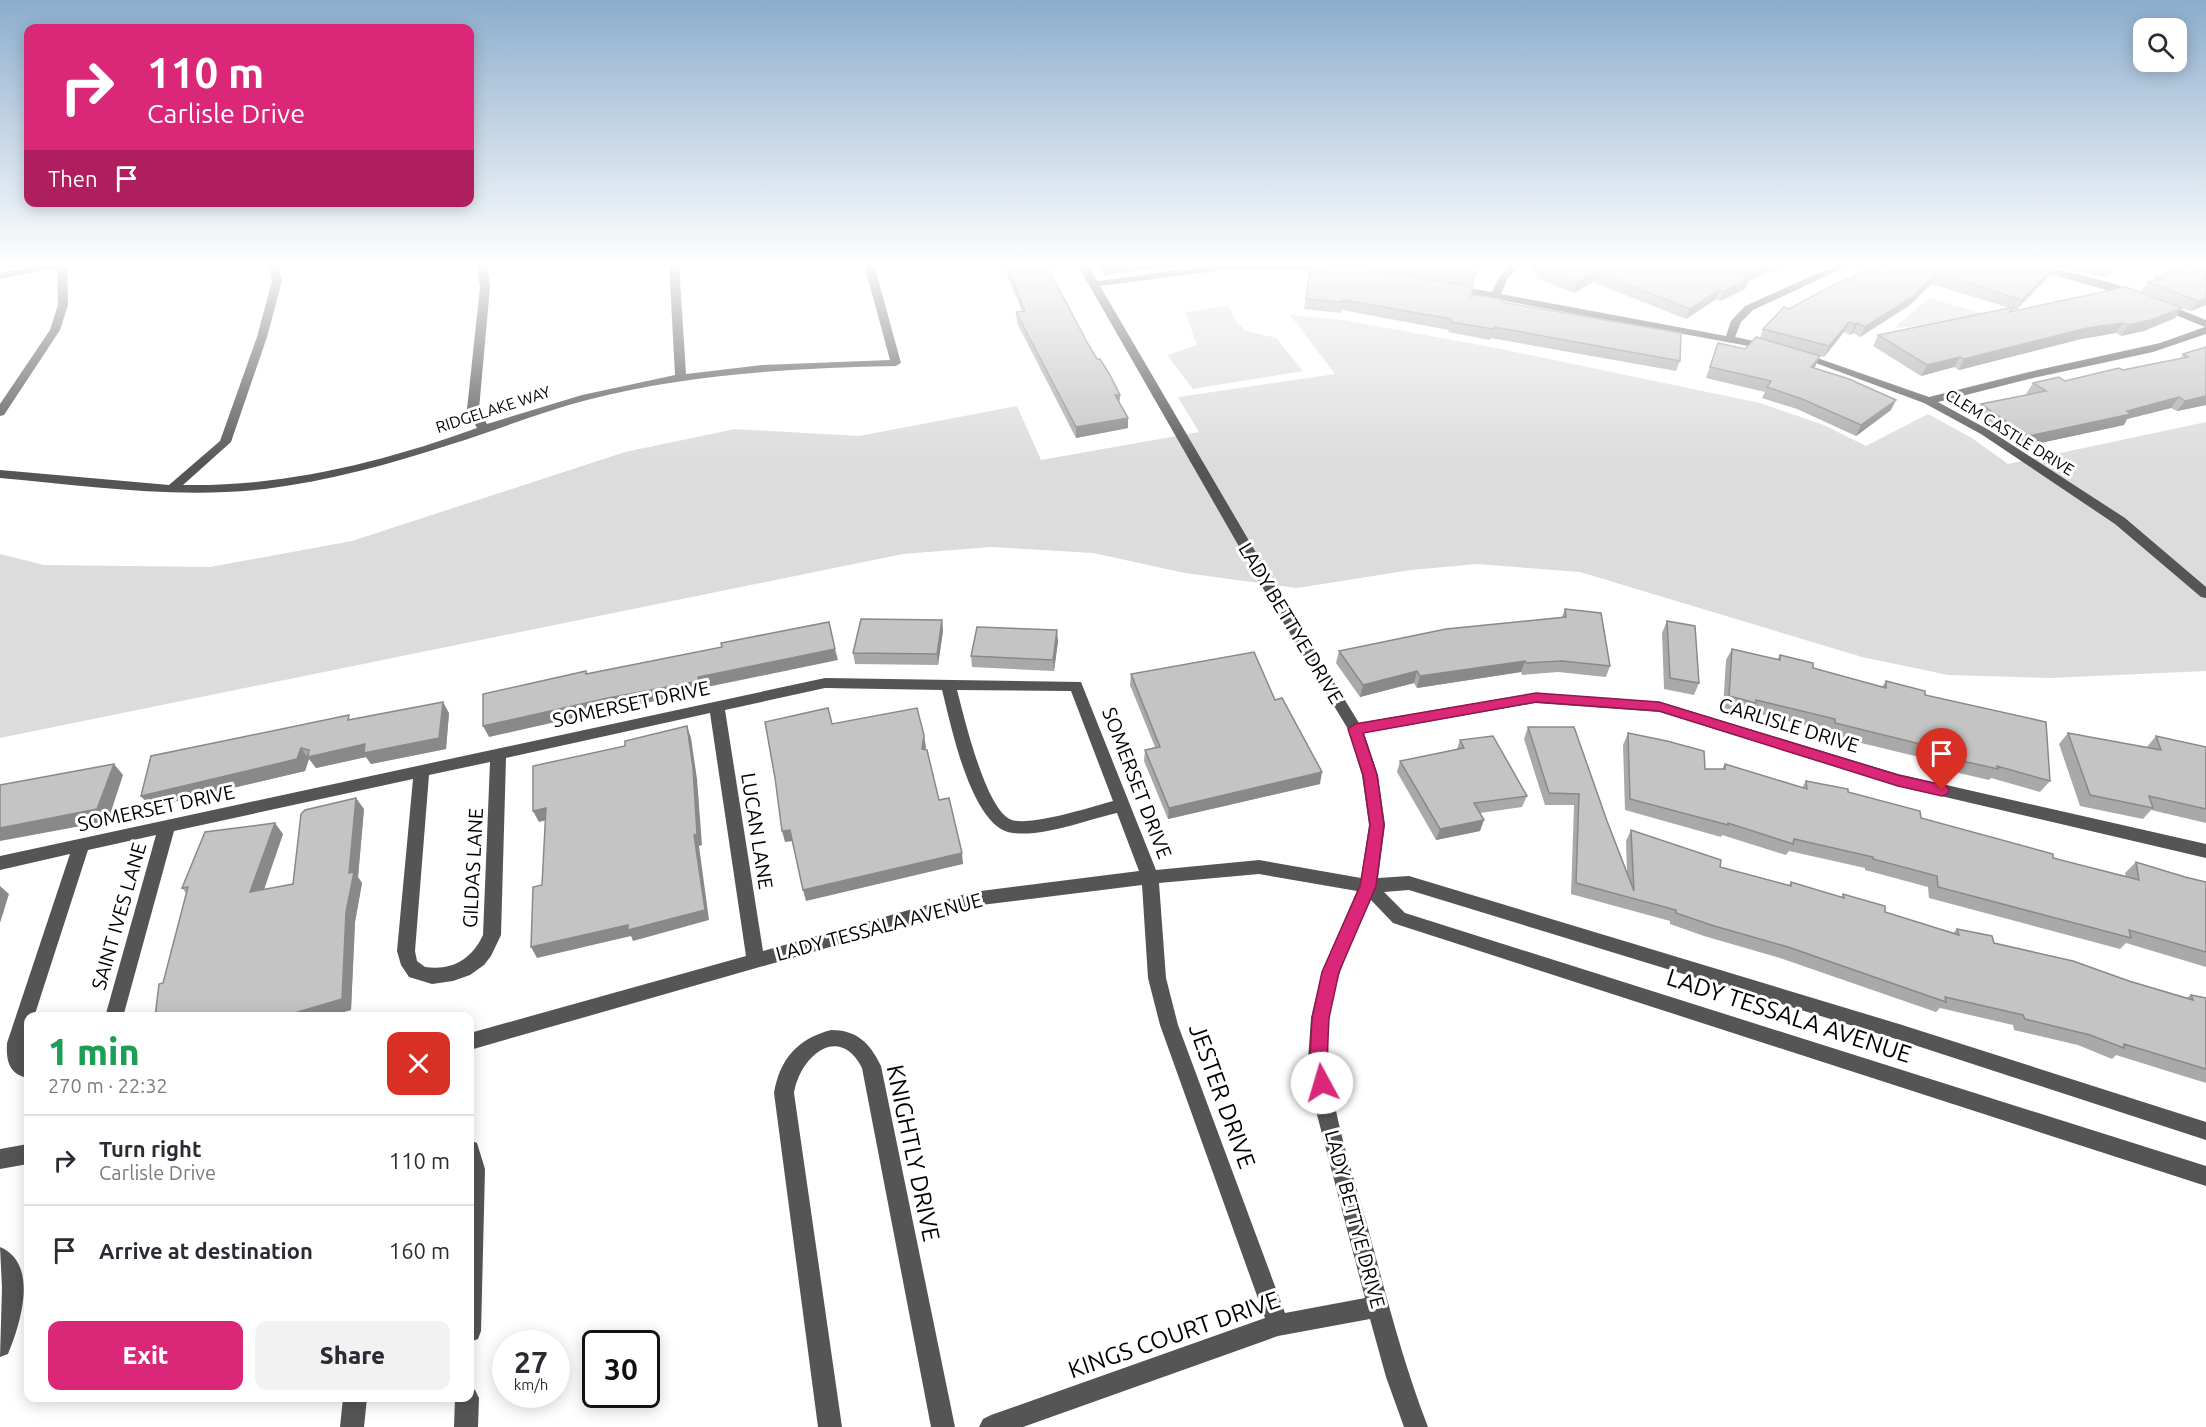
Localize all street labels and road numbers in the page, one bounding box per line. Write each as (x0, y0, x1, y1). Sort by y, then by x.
street label: RIDGELAKE WAY (433, 382, 553, 436)
street label: CLEM CASTLE DRIVE (1943, 385, 2077, 479)
street label: LADY BETTYE DRIVE (1234, 538, 1349, 707)
street label: SOMERSET DRIVE (550, 676, 712, 731)
street label: CARLISLE DRIVE (1716, 692, 1862, 757)
street label: SOMERSET DRIVE (1098, 704, 1177, 862)
street label: LUCAN LANE (737, 771, 778, 891)
street label: SOMERSET DRIVE (75, 780, 237, 835)
street label: GILDAS LANE (458, 807, 487, 929)
street label: SAINT IVES LANE (87, 840, 151, 992)
street label: LADY TESSALA AVENUE (773, 888, 985, 965)
street label: LADY TESSALA AVENUE (1663, 963, 1915, 1068)
street label: JESTER DRIVE (1184, 1020, 1261, 1172)
street label: KNIGHTLY DRIVE (882, 1062, 945, 1244)
street label: LADY BETTYE DRIVE (1321, 1127, 1390, 1311)
street label: KINGS COURT DRIVE (1065, 1286, 1283, 1383)

